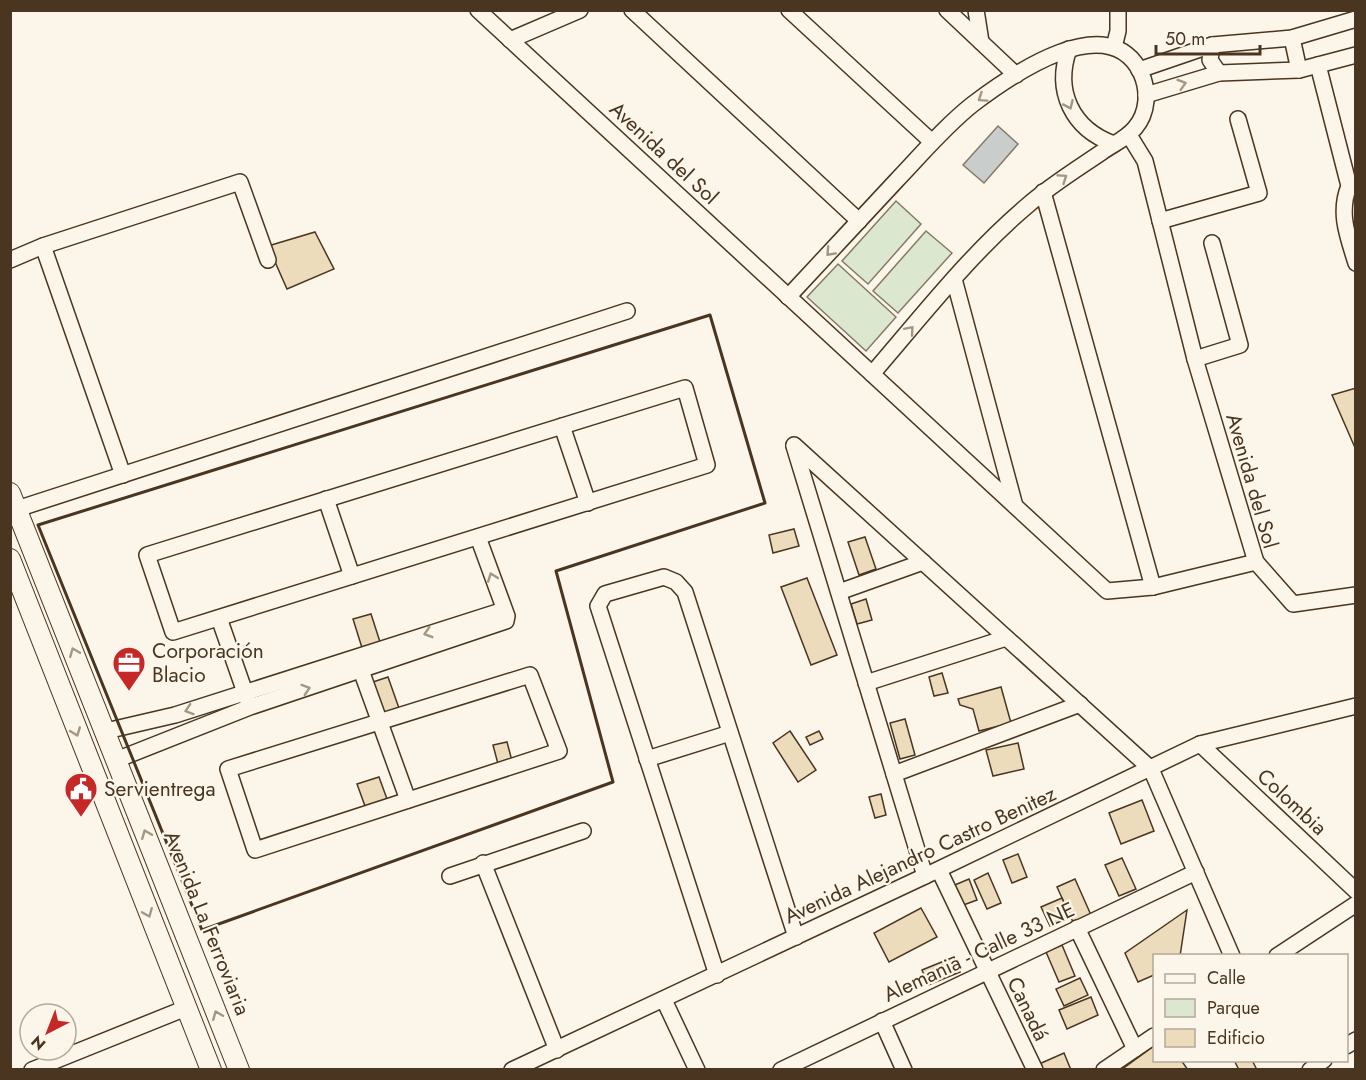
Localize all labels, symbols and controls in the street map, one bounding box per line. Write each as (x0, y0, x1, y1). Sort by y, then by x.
scale bar (1156, 18, 1260, 56)
text: 50 m (1165, 26, 1205, 52)
one-way arrow (1176, 79, 1187, 91)
one-way arrow (978, 91, 989, 102)
street label: Avenida del Sol (603, 95, 725, 211)
one-way arrow (1062, 99, 1074, 110)
one-way arrow (1056, 174, 1067, 185)
one-way arrow (826, 245, 837, 255)
one-way arrow (903, 326, 914, 337)
street label: Avenida del Sol (1218, 410, 1286, 552)
one-way arrow (487, 572, 499, 583)
one-way arrow (423, 626, 434, 638)
place label: Corporación Blacio (152, 636, 264, 690)
office icon: Corporación Blacio (111, 645, 147, 692)
one-way arrow (69, 648, 81, 659)
one-way arrow (300, 683, 311, 696)
one-way arrow (184, 703, 195, 715)
one-way arrow (69, 725, 81, 736)
street label: Colombia (1250, 762, 1334, 842)
public building icon: Servientrega (63, 771, 99, 818)
place label: Servientrega (104, 774, 216, 804)
street label: Avenida Alejandro Castro Benitez (779, 779, 1061, 931)
street label: Avenida La Ferroviaria (156, 826, 258, 1020)
one-way arrow (140, 829, 153, 840)
street label: Alemania - Calle 33 NE (878, 894, 1080, 1010)
one-way arrow (141, 907, 153, 918)
legend (1153, 954, 1348, 1062)
text: Calle (1207, 965, 1246, 991)
street label: Canadá (1000, 972, 1056, 1046)
text: Parque (1207, 995, 1260, 1021)
north arrow (18, 1002, 78, 1062)
one-way arrow (212, 1010, 224, 1021)
text: Edificio (1207, 1025, 1265, 1051)
text: N (26, 1030, 51, 1056)

